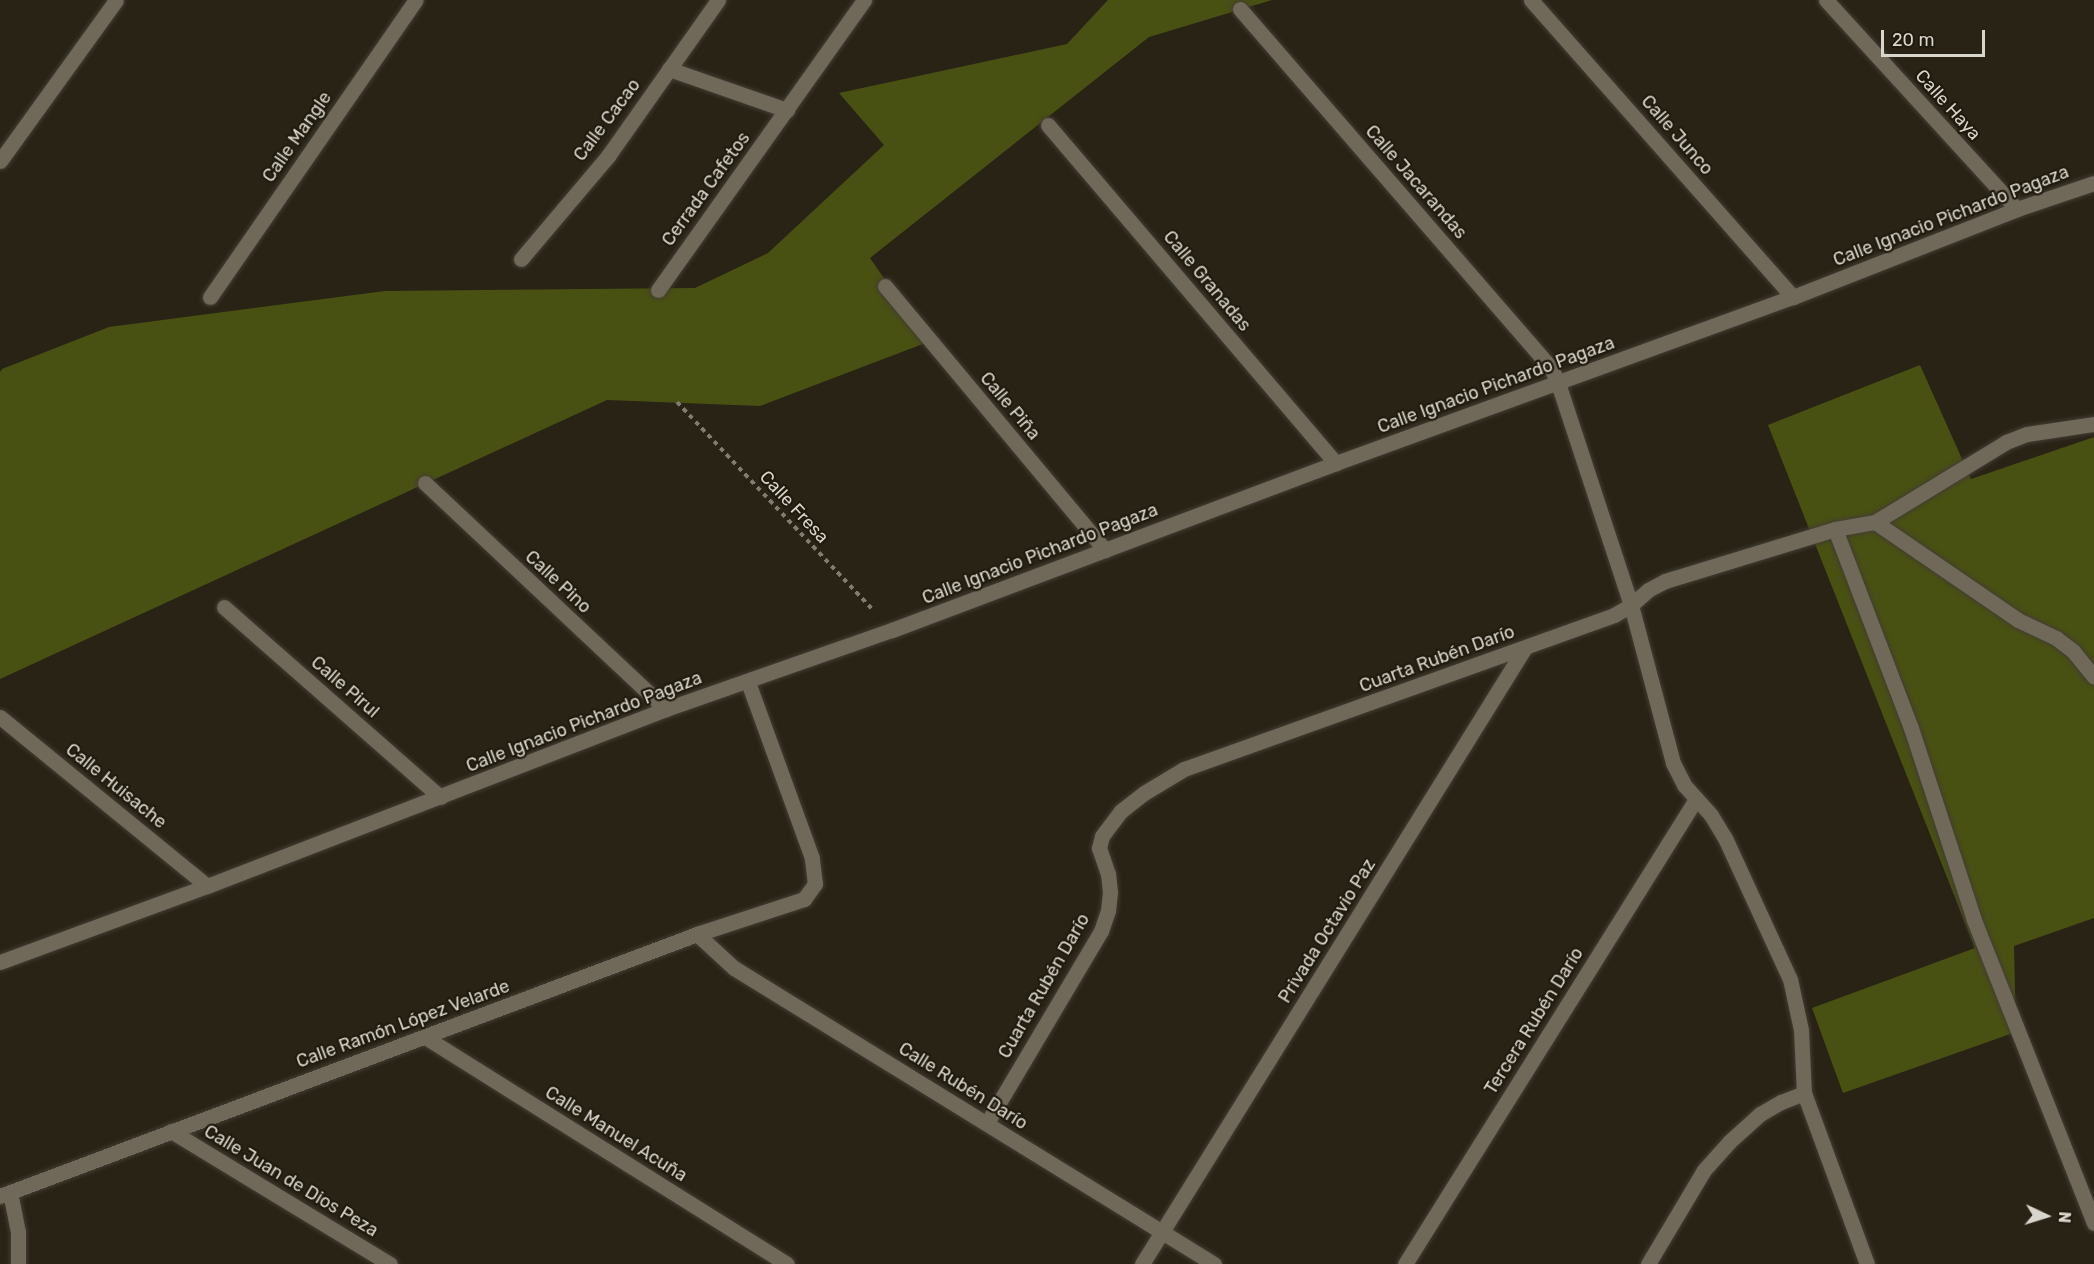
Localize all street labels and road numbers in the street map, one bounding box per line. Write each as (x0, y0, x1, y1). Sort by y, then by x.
street label: Calle Haya (1911, 65, 1985, 145)
street label: Calle Cacao (569, 75, 645, 165)
street label: Calle Mangle (258, 88, 336, 186)
street label: Calle Junco (1637, 91, 1717, 179)
street label: Calle Jacarandas (1361, 121, 1471, 243)
street label: Cerrada Cafetos (657, 128, 755, 250)
street label: Calle Ignacio Pichardo Pagaza (1830, 161, 2072, 271)
street label: Calle Granadas (1159, 226, 1255, 336)
street label: Calle Ignacio Pichardo Pagaza (1375, 332, 1617, 438)
street label: Calle Piña (975, 368, 1045, 444)
street label: Calle Fresa (755, 466, 833, 548)
street label: Calle Ignacio Pichardo Pagaza (919, 499, 1161, 609)
street label: Calle Pino (521, 546, 595, 618)
street label: Cuarta Rubén Darío (1356, 621, 1518, 697)
street label: Calle Pirul (307, 652, 383, 722)
street label: Calle Ignacio Pichardo Pagaza (463, 667, 705, 777)
street label: Calle Huisache (61, 739, 171, 833)
street label: Privada Octavio Paz (1274, 855, 1380, 1007)
street label: Cuarta Rubén Darío (994, 910, 1094, 1062)
street label: Tercera Rubén Darío (1480, 944, 1588, 1098)
street label: Calle Ramón López Velarde (293, 975, 513, 1073)
street label: Calle Rubén Darío (895, 1038, 1031, 1134)
street label: Calle Manuel Acuña (541, 1082, 691, 1186)
street label: Calle Juan de Dios Peza (200, 1120, 382, 1242)

